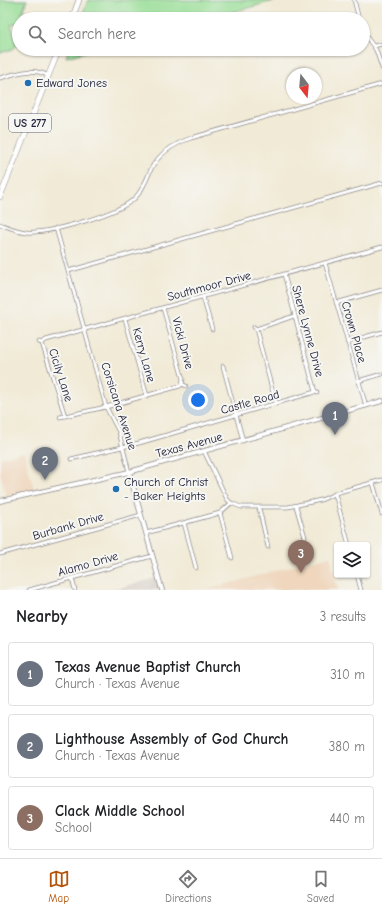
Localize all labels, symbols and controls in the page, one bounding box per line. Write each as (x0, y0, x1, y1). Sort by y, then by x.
search box (12, 12, 370, 56)
icon: search (26, 23, 48, 45)
text: Search here (58, 25, 136, 43)
north arrow (286, 68, 322, 104)
place label: Edward Jones (36, 76, 107, 90)
marker: Edward Jones (23, 78, 33, 88)
road number: US 277 (9, 114, 51, 132)
street label: Southmoor Drive (166, 268, 252, 304)
street label: Shere Lynne Drive (289, 284, 327, 378)
street label: Crown Place (339, 300, 369, 364)
street label: Vicki Drive (169, 315, 197, 371)
street label: Kerry Lane (130, 326, 158, 384)
street label: Cicily Lane (46, 347, 76, 403)
street label: Corsicana Avenue (98, 360, 140, 452)
street label: Castle Road (219, 387, 281, 417)
your location (188, 390, 208, 410)
pin: 1 (322, 402, 348, 435)
street label: Texas Avenue (154, 429, 224, 461)
pin: 2 (32, 447, 58, 480)
place label: Church of Christ - Baker Heights (124, 475, 208, 503)
marker: Church of Christ - Baker Heights (111, 484, 121, 494)
street label: Burbank Drive (31, 509, 105, 543)
pin: 3 (288, 540, 314, 573)
map controls (334, 542, 370, 578)
button: layers (334, 542, 370, 578)
street label: Alamo Drive (56, 549, 120, 579)
text: Nearby (16, 607, 67, 626)
text: 3 results (320, 609, 366, 624)
text: Texas Avenue Baptist Church (55, 658, 241, 676)
text: 1 (27, 667, 33, 682)
text: 310 m (330, 667, 365, 682)
text: Church · Texas Avenue (55, 676, 180, 691)
text: Lighthouse Assembly of God Church (55, 730, 289, 748)
text: 2 (27, 739, 33, 754)
text: 380 m (329, 739, 365, 754)
text: Church · Texas Avenue (55, 748, 180, 763)
text: Clack Middle School (55, 802, 185, 820)
text: 3 (27, 811, 33, 826)
text: 440 m (329, 811, 365, 826)
text: School (55, 820, 92, 835)
tab: Map (48, 868, 70, 905)
tab: Directions (165, 868, 212, 905)
tab: Saved (307, 868, 334, 905)

